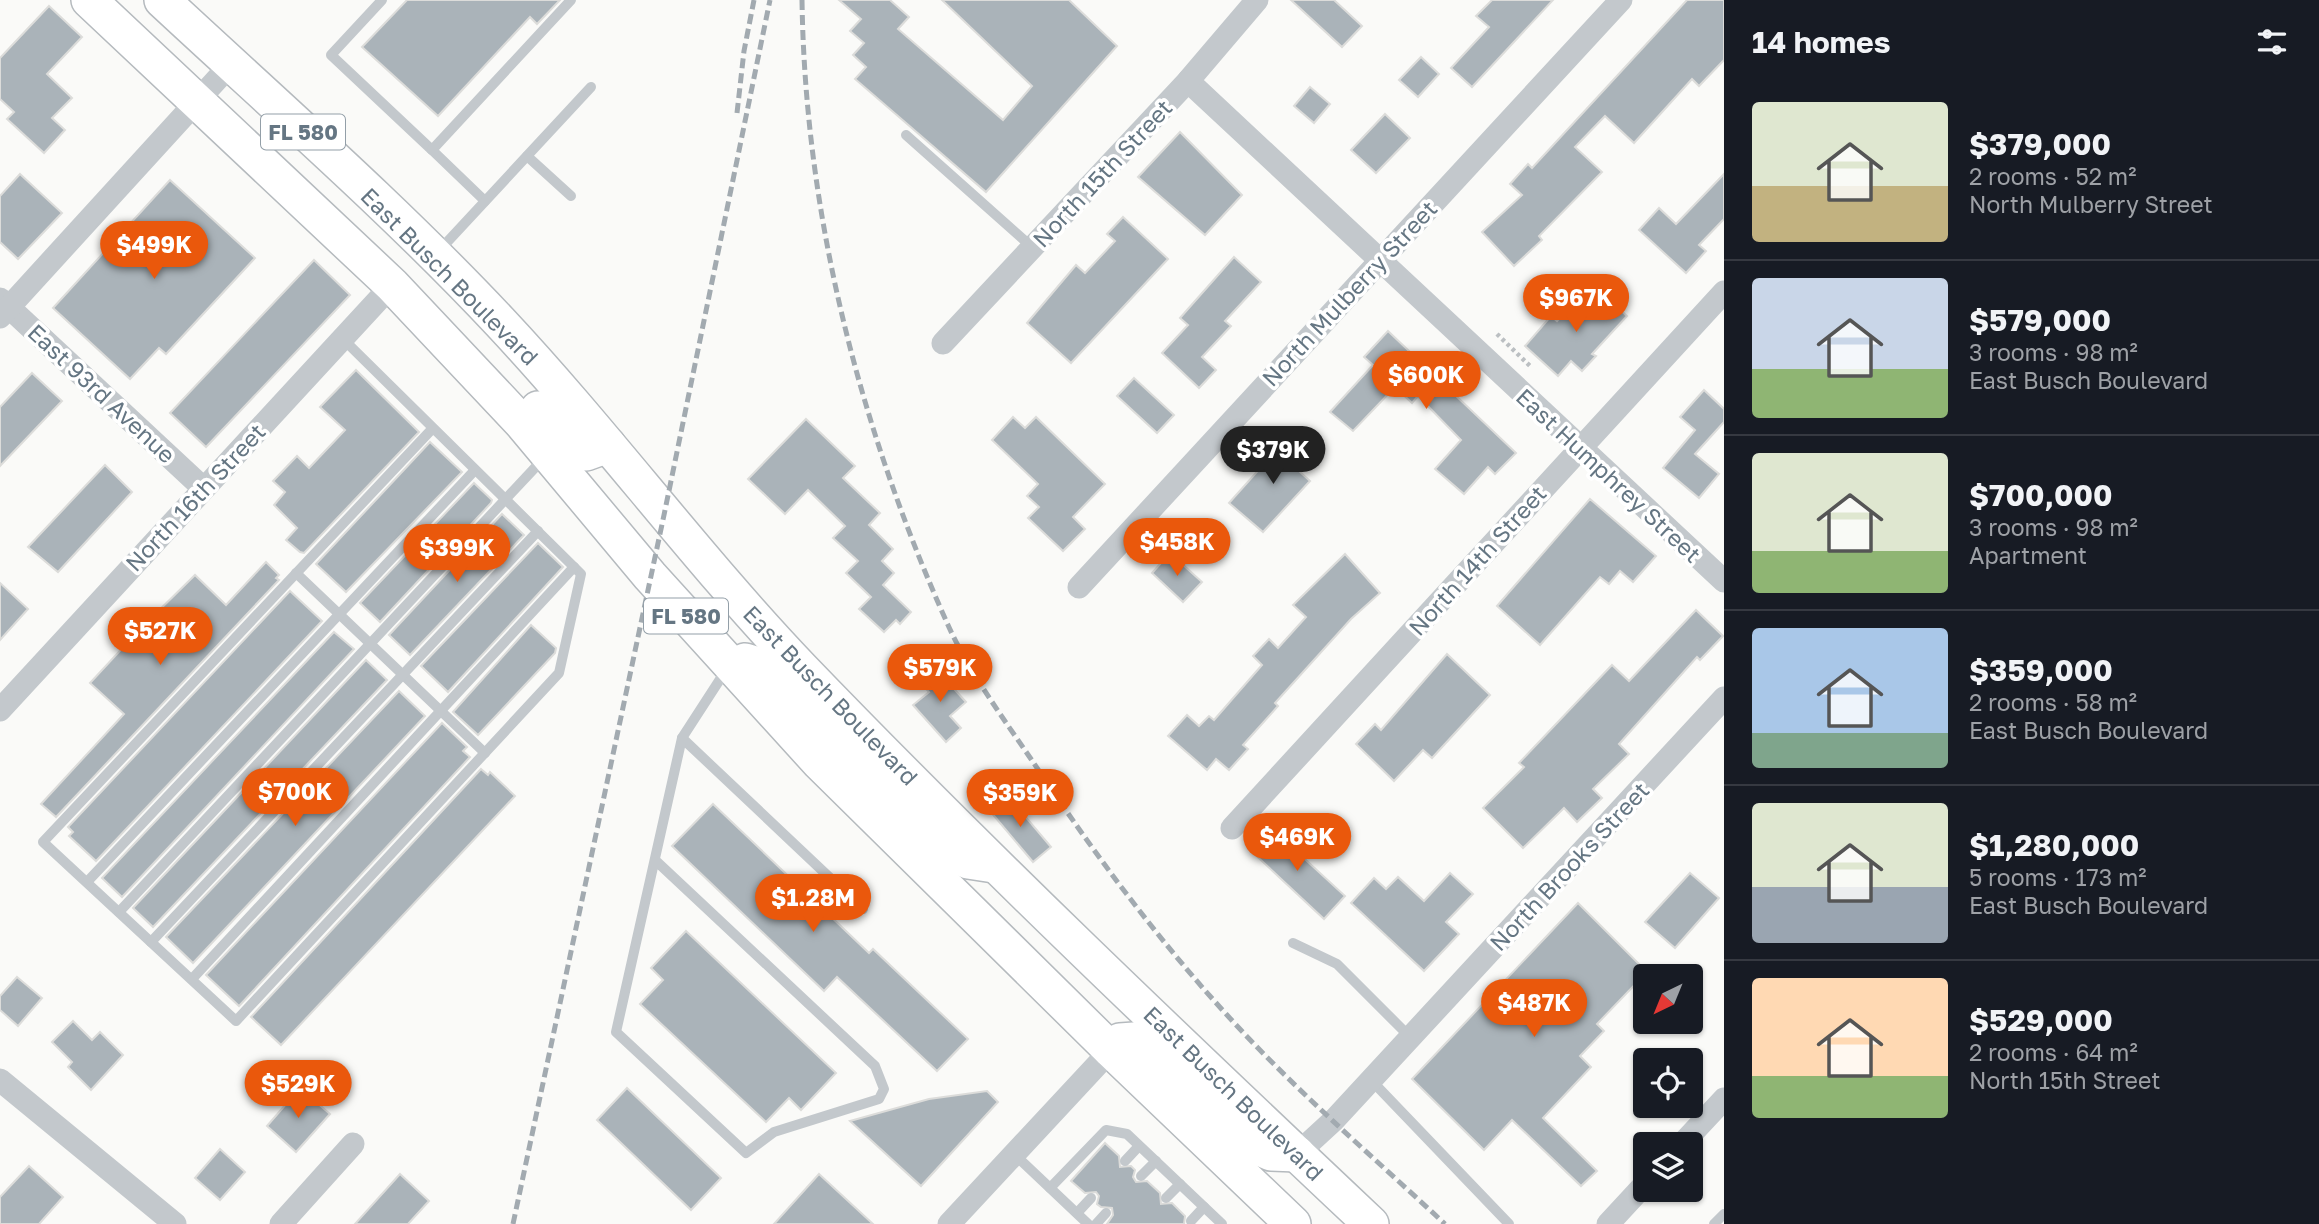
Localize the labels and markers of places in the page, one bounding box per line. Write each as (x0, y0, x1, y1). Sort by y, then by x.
pin: $499K (105, 222, 203, 281)
pin: $967K (1527, 274, 1625, 334)
pin: $600K (1377, 352, 1475, 411)
pin: $379K (1224, 426, 1322, 486)
pin: $458K (1128, 518, 1226, 578)
pin: $399K (408, 524, 506, 584)
pin: $527K (111, 608, 209, 667)
pin: $579K (891, 644, 989, 704)
pin: $700K (246, 768, 344, 828)
pin: $359K (971, 770, 1069, 829)
pin: $469K (1248, 814, 1346, 873)
pin: $1.28M (756, 874, 870, 934)
pin: $487K (1485, 979, 1583, 1039)
pin: $529K (249, 1060, 347, 1120)

